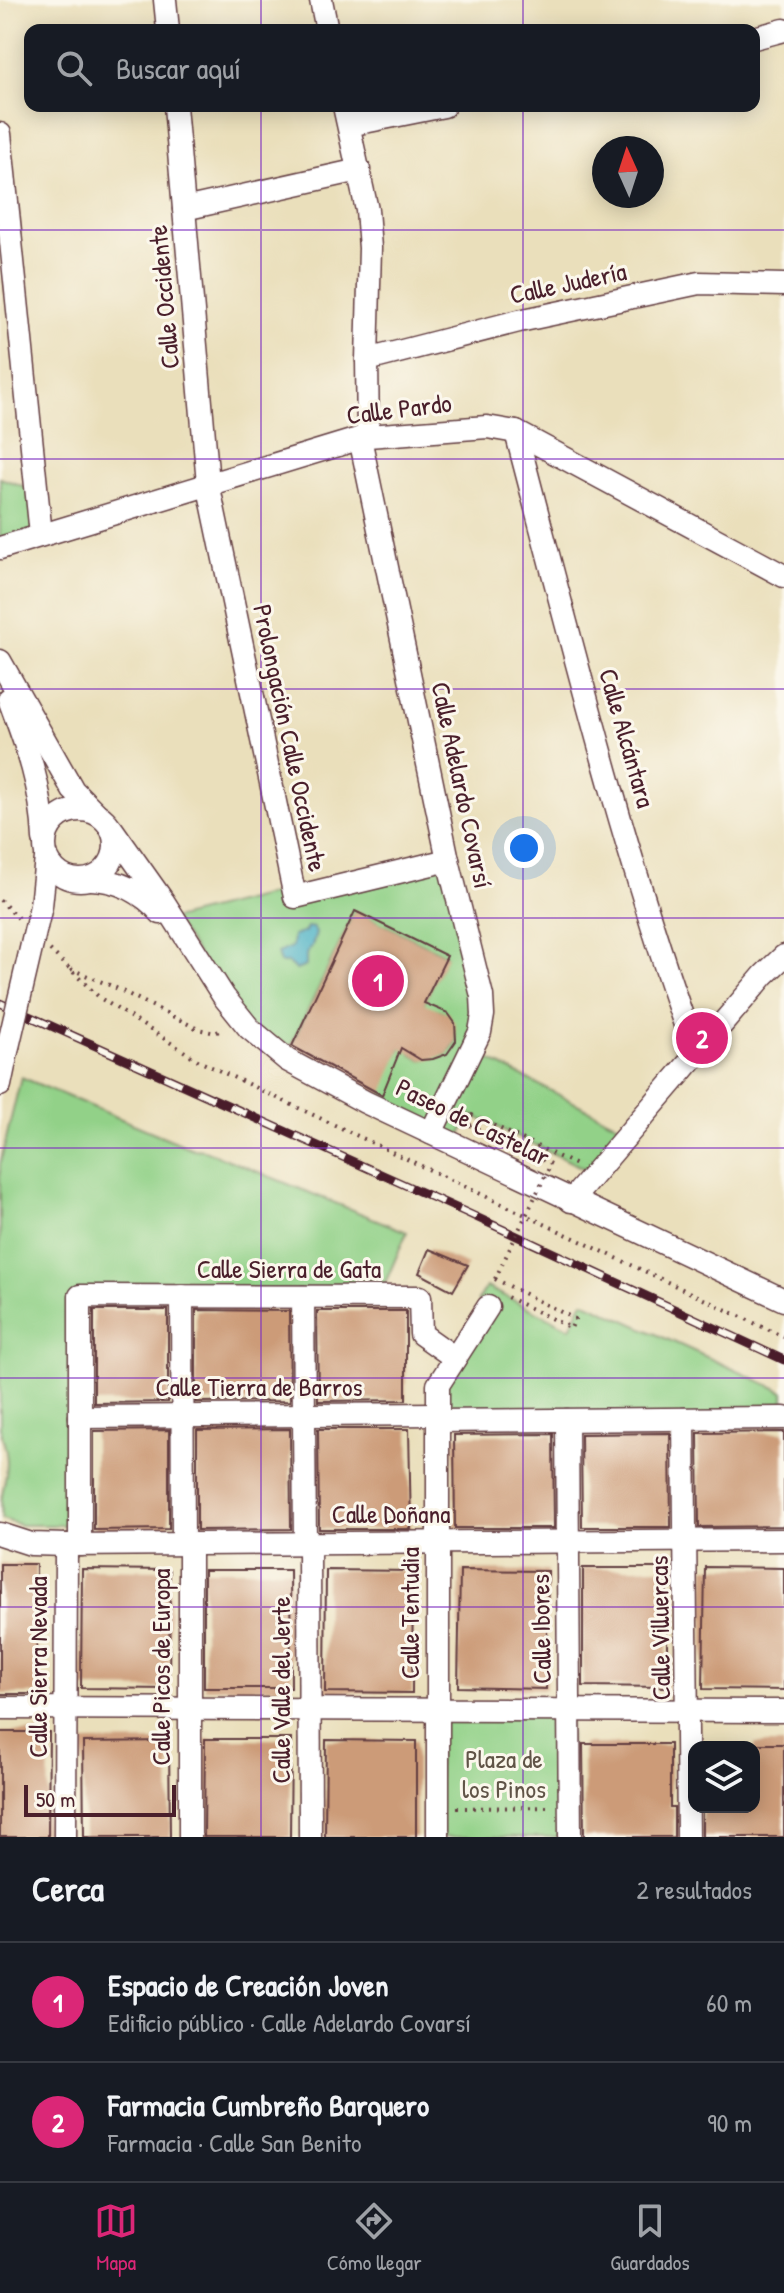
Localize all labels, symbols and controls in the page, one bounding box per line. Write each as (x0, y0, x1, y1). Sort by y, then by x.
search box (24, 24, 760, 112)
icon: search (52, 46, 96, 90)
text: Buscar aquí (116, 48, 241, 88)
north arrow (592, 136, 664, 208)
street label: Calle Occidente (140, 224, 187, 370)
street label: Calle Judería (506, 253, 629, 312)
street label: Calle Pardo (345, 385, 453, 432)
street label: Prolongación Calle Occidente (245, 601, 336, 875)
street label: Calle Alcántara (591, 664, 664, 811)
street label: Calle Adelardo Covarsí (424, 679, 501, 891)
your location (504, 828, 544, 868)
pin: 1 (352, 951, 404, 1011)
pin: 2 (676, 1008, 728, 1068)
street label: Paseo de Castelar (391, 1069, 556, 1174)
street label: Calle Sierra de Gata (197, 1251, 381, 1286)
street label: Calle Tierra de Barros (156, 1369, 362, 1404)
street label: Calle Doñana (332, 1496, 450, 1531)
street label: Calle Tentudia (392, 1547, 427, 1679)
street label: Calle Villuercas (641, 1555, 678, 1701)
street label: Calle Picos de Europa (143, 1568, 178, 1766)
street label: Calle Ibores (522, 1574, 559, 1684)
street label: Calle Sierra Nevada (20, 1576, 55, 1758)
street label: Calle Valle del Jerte (263, 1597, 298, 1783)
park label: Plaza de los Pinos (462, 1741, 546, 1806)
map controls (688, 1741, 760, 1813)
button: layers (688, 1741, 760, 1813)
scale bar (24, 1781, 176, 1817)
text: 50 m (36, 1784, 75, 1814)
text: Cerca (32, 1866, 104, 1912)
text: 2 resultados (636, 1872, 752, 1907)
text: Espacio de Creación Joven (108, 1965, 389, 2005)
text: 1 (53, 1985, 63, 2020)
text: 60 m (706, 1985, 752, 2020)
text: Edificio público · Calle Adelardo Covarsí (108, 2005, 471, 2040)
text: Farmacia Cumbreño Barquero (108, 2085, 429, 2125)
text: 2 (52, 2105, 64, 2140)
text: 90 m (707, 2105, 752, 2140)
text: Farmacia · Calle San Benito (108, 2125, 361, 2160)
tab: Mapa (94, 2199, 138, 2277)
tab: Cómo llegar (327, 2199, 422, 2277)
tab: Guardados (610, 2199, 690, 2277)

